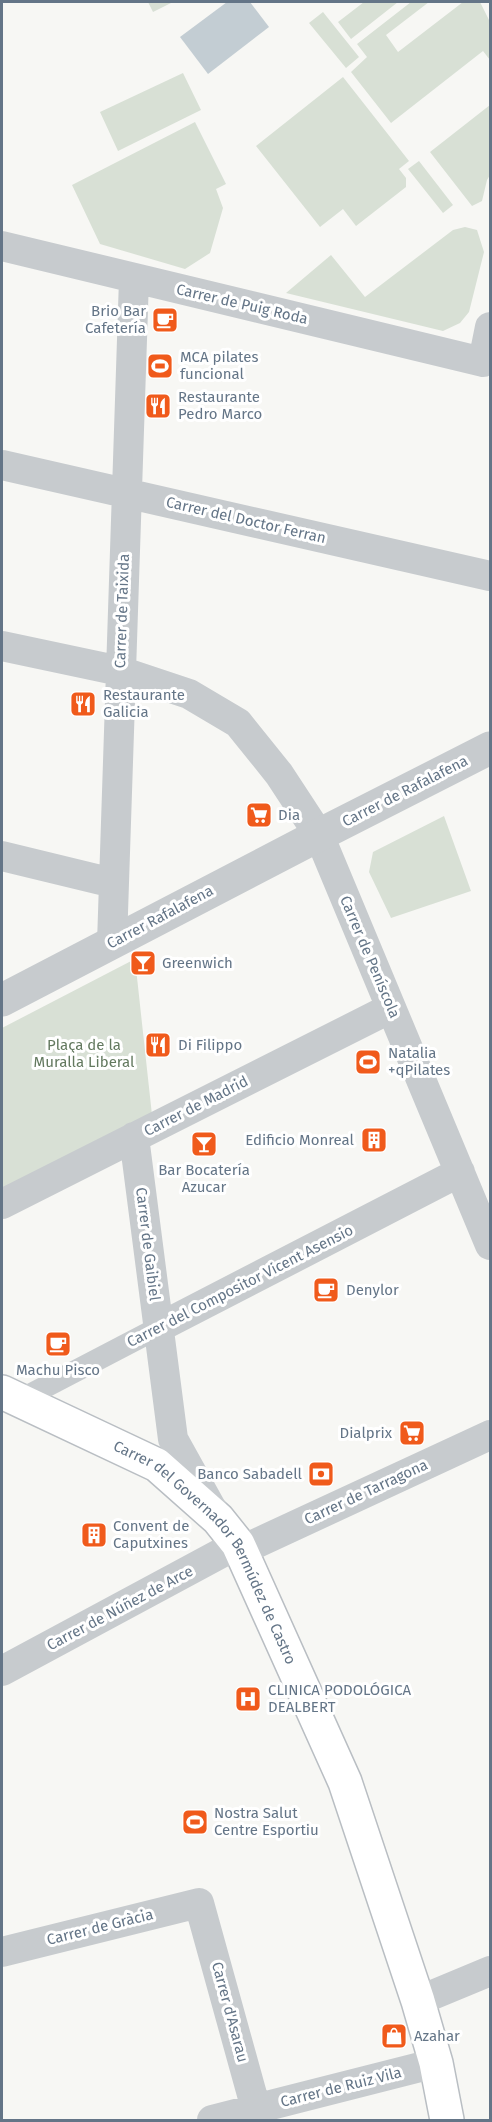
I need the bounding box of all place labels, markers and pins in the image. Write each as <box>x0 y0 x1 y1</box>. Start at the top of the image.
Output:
place label: Brio Bar Cafetería <box>85 302 146 337</box>
cafe icon: Brio Bar Cafetería <box>150 305 180 335</box>
place label: MCA pilates funcional <box>180 348 258 383</box>
sports icon: MCA pilates funcional <box>145 351 175 381</box>
place label: Restaurante Pedro Marco <box>178 388 262 423</box>
restaurant icon: Restaurante Pedro Marco <box>143 391 173 421</box>
place label: Restaurante Galicia <box>103 686 185 721</box>
restaurant icon: Restaurante Galicia <box>68 689 98 719</box>
supermarket icon: Dia <box>244 800 274 830</box>
place label: Dia <box>278 806 300 824</box>
bar icon: Greenwich <box>128 948 158 978</box>
place label: Greenwich <box>162 954 233 972</box>
restaurant icon: Di Filippo <box>143 1030 173 1060</box>
place label: Di Filippo <box>178 1036 242 1054</box>
place label: Natalia +qPilates <box>388 1044 450 1079</box>
sports icon: Natalia +qPilates <box>353 1047 383 1077</box>
building icon: Edificio Monreal <box>359 1125 389 1155</box>
bar icon: Bar Bocatería Azucar <box>189 1129 219 1159</box>
place label: Edificio Monreal <box>245 1131 355 1149</box>
place label: Bar Bocatería Azucar <box>158 1161 250 1196</box>
cafe icon: Denylor <box>311 1275 341 1305</box>
place label: Denylor <box>346 1281 399 1299</box>
cafe icon: Machu Pisco <box>43 1329 73 1359</box>
place label: Machu Pisco <box>16 1361 100 1379</box>
supermarket icon: Dialprix <box>397 1418 427 1448</box>
place label: Dialprix <box>339 1424 393 1442</box>
bank icon: Banco Sabadell <box>306 1459 336 1489</box>
place label: Banco Sabadell <box>197 1465 303 1483</box>
place label: Convent de Caputxines <box>113 1517 189 1552</box>
building icon: Convent de Caputxines <box>79 1520 109 1550</box>
place label: CLINICA PODOLÓGICA DEALBERT <box>268 1681 412 1716</box>
hospital icon: CLINICA PODOLÓGICA DEALBERT <box>233 1684 263 1714</box>
place label: Nostra Salut Centre Esportiu <box>214 1804 319 1839</box>
sports icon: Nostra Salut Centre Esportiu <box>180 1807 210 1837</box>
shop icon: Azahar <box>379 2021 409 2051</box>
place label: Azahar <box>414 2027 460 2045</box>

